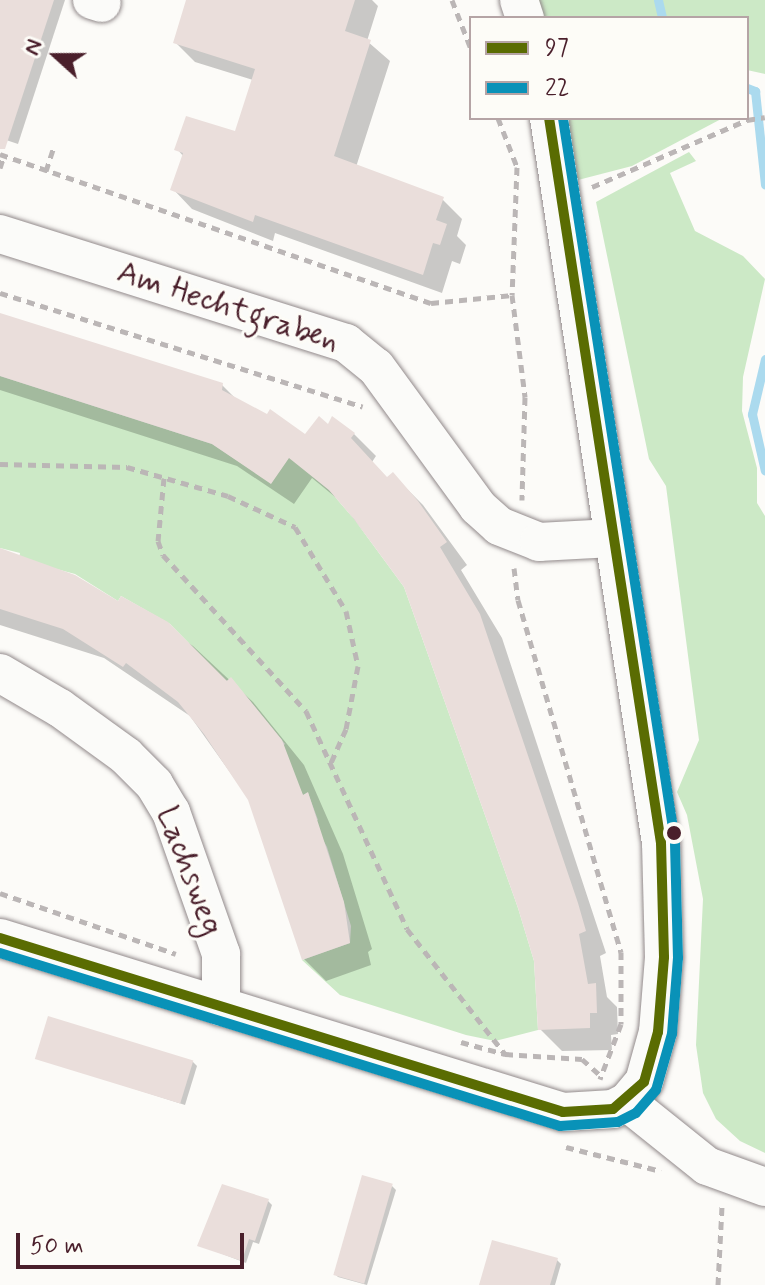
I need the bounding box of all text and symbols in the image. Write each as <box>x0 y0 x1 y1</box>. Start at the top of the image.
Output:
north arrow <box>16 16 96 96</box>
legend <box>469 16 749 120</box>
text: 97 <box>545 33 569 64</box>
text: N <box>18 36 49 59</box>
text: 22 <box>545 73 569 104</box>
street label: Am Hechtgraben <box>110 252 346 362</box>
street label: Lachsweg <box>147 801 231 941</box>
unlabelled marker <box>666 825 682 841</box>
scale bar <box>20 1217 248 1267</box>
text: 50 m <box>30 1231 84 1262</box>

